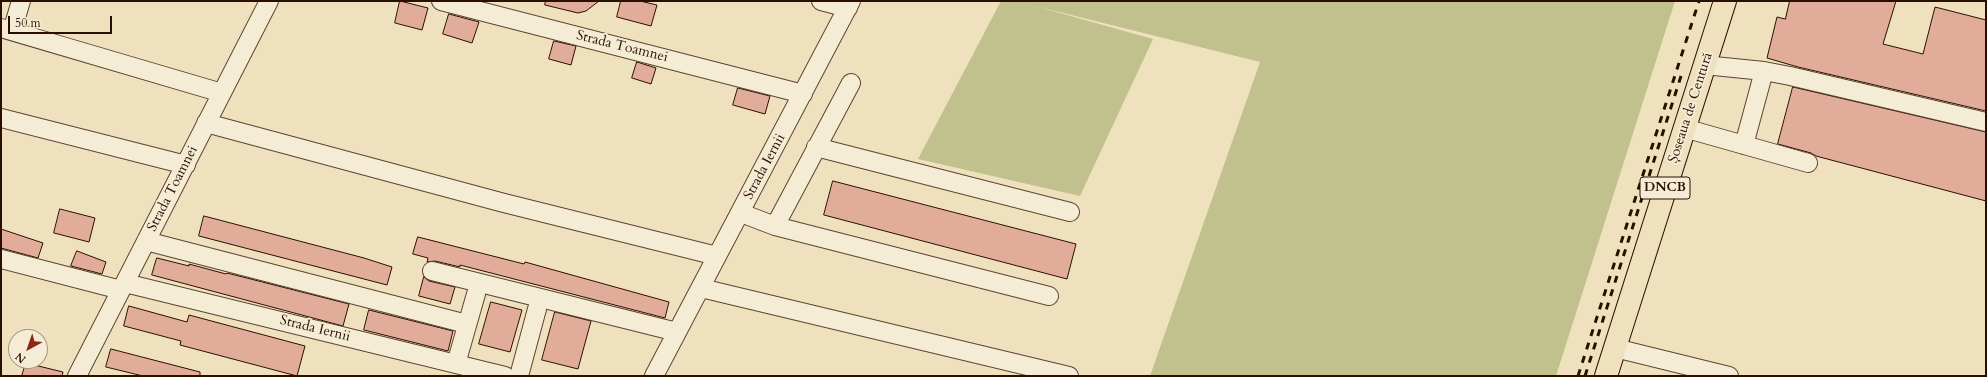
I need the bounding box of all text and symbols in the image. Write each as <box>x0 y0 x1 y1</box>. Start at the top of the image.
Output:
scale bar <box>10 8 114 34</box>
text: 50 m <box>15 15 41 31</box>
street label: Strada Toamnei <box>574 27 670 67</box>
street label: Șoseaua de Centură <box>1665 51 1717 165</box>
street label: Strada Iernii <box>741 131 789 203</box>
street label: Strada Toamnei <box>144 143 202 235</box>
road number: DNCB <box>1640 177 1690 199</box>
street label: Strada Iernii <box>278 312 352 346</box>
north arrow <box>8 329 48 369</box>
text: N <box>12 349 29 367</box>

